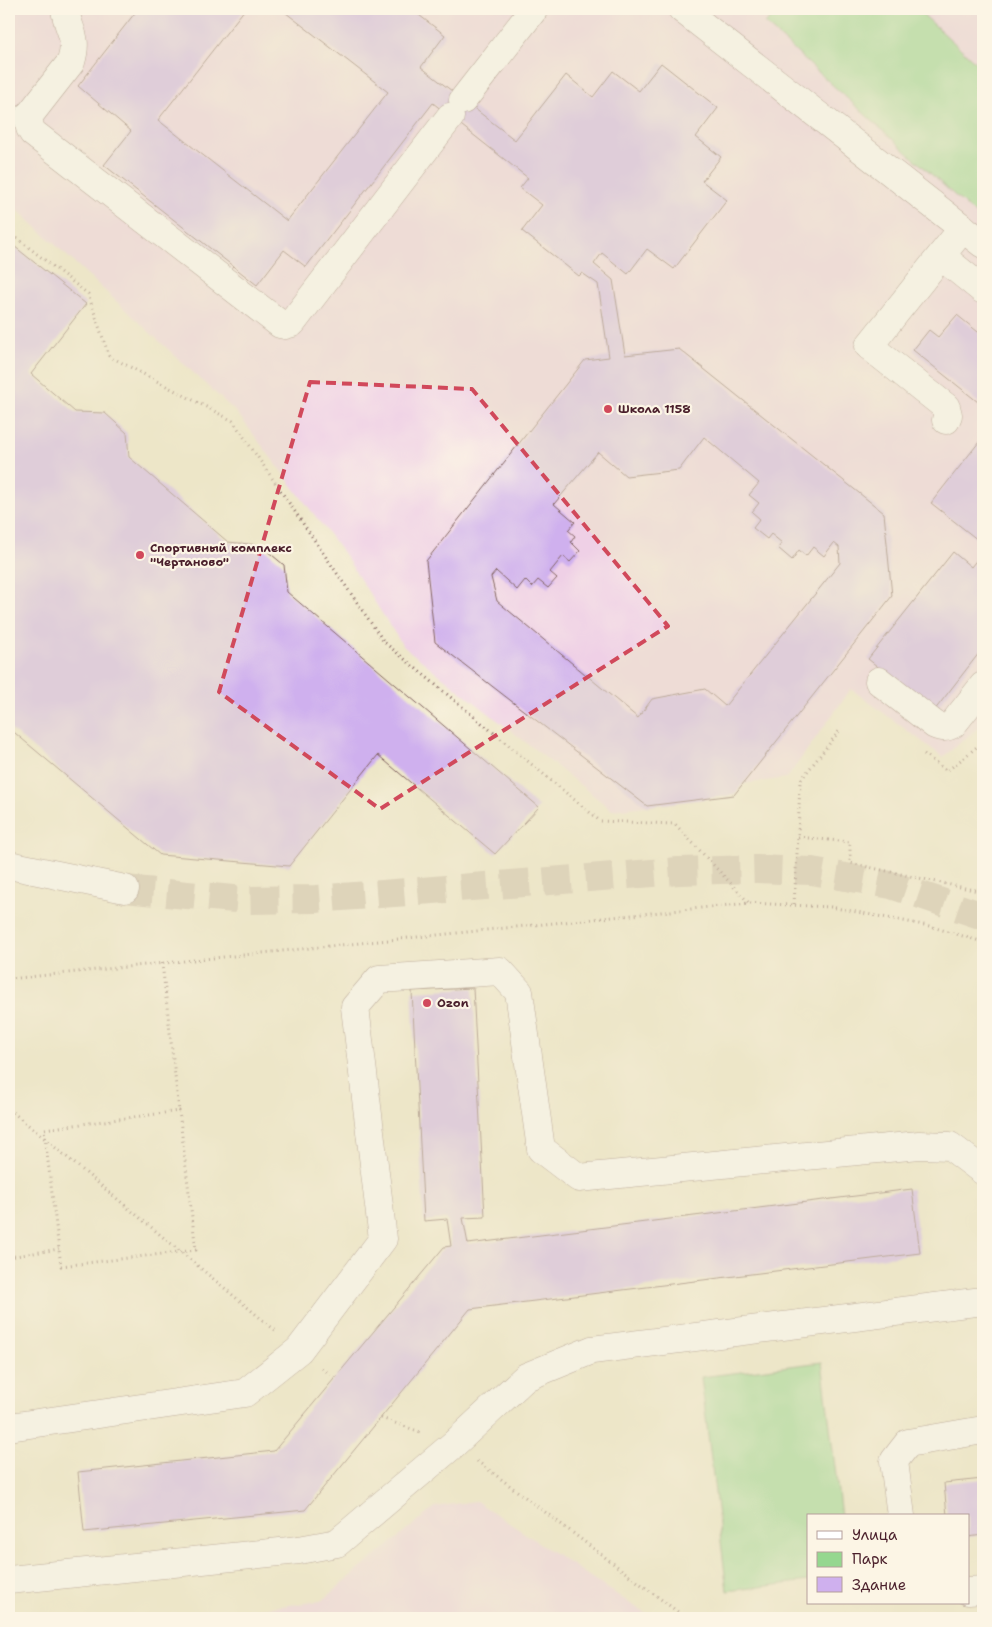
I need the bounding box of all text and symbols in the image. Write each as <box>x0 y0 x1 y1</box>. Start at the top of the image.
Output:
place label: Школа 1158 <box>618 401 691 417</box>
marker: Школа 1158 <box>602 403 614 415</box>
place label: Спортивный комплекс "Чертаново" <box>150 540 292 570</box>
marker: Спортивный комплекс "Чертаново" <box>134 549 146 561</box>
place label: Ozon <box>437 995 469 1011</box>
marker: Ozon <box>421 997 433 1009</box>
legend <box>807 1514 970 1604</box>
text: Улица <box>852 1525 898 1545</box>
text: Парк <box>852 1549 888 1569</box>
text: Здание <box>852 1575 906 1595</box>

